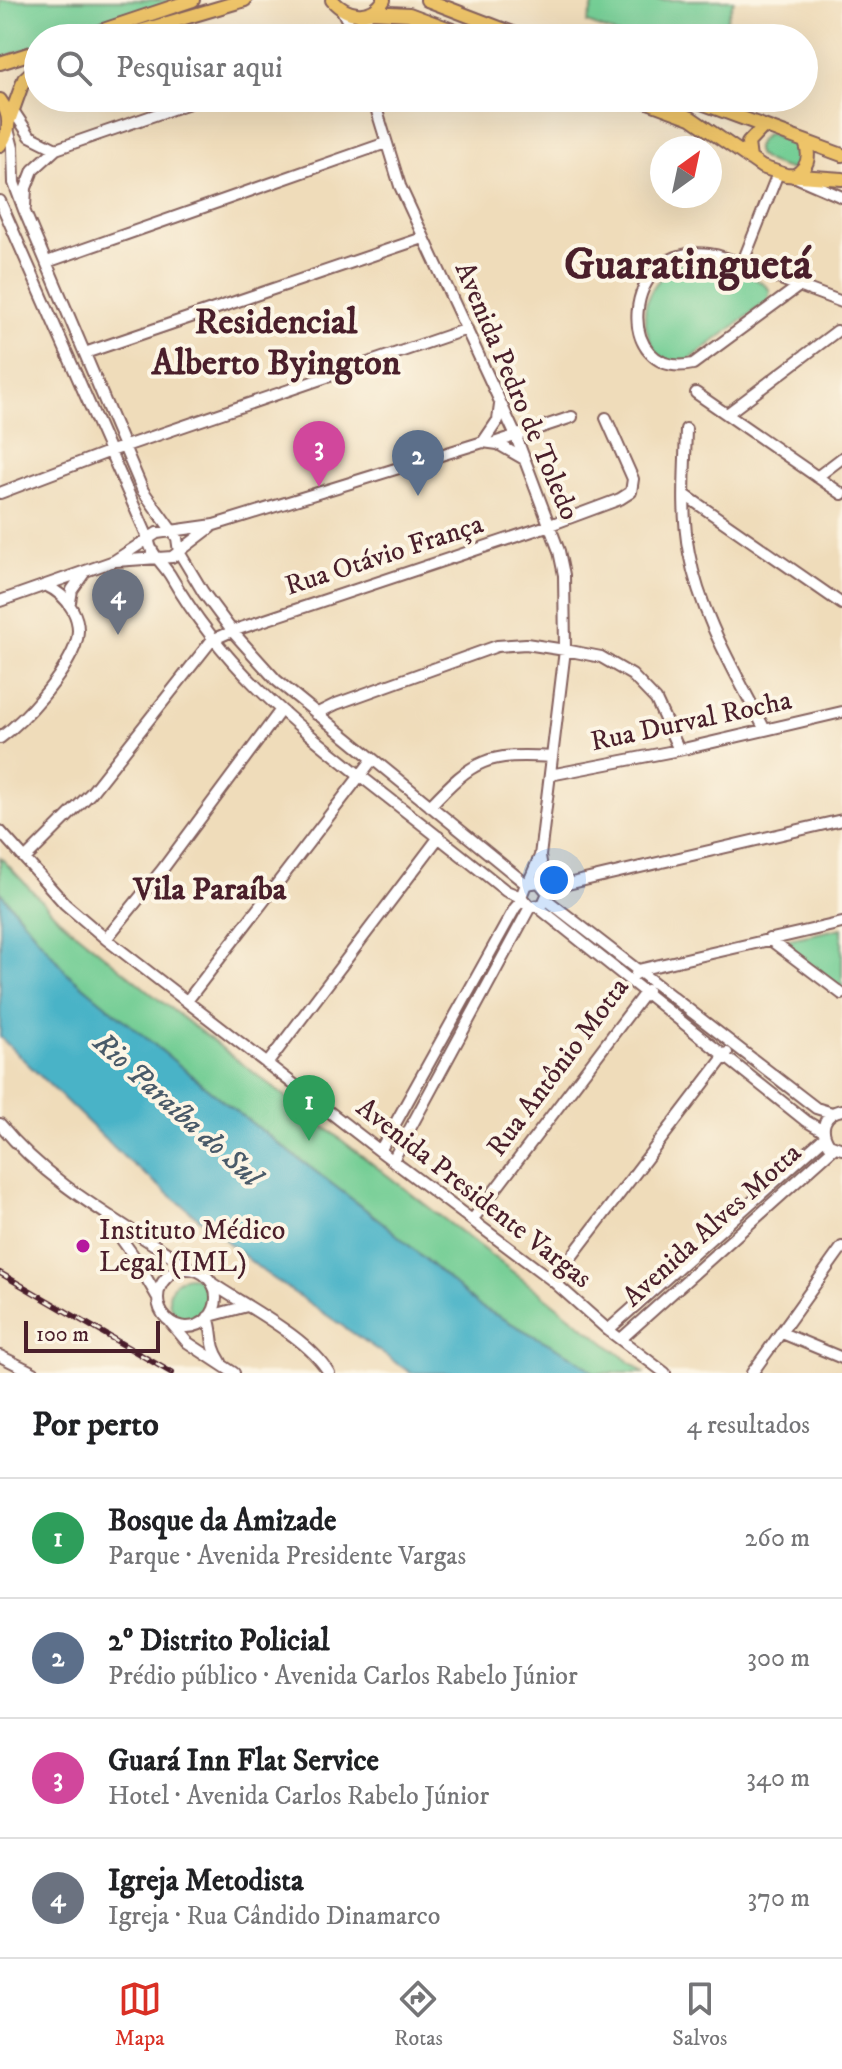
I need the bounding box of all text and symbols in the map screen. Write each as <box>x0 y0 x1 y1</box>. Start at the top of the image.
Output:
search box <box>24 24 818 112</box>
icon: search <box>52 46 96 90</box>
text: Pesquisar aqui <box>116 50 283 87</box>
north arrow <box>650 136 722 208</box>
district label: Guaratinguetá <box>564 238 813 293</box>
street label: Avenida Pedro de Toledo <box>447 257 587 525</box>
district label: Residencial Alberto Byington <box>151 300 401 386</box>
pin: 3 <box>293 421 345 487</box>
pin: 2 <box>392 430 444 496</box>
street label: Rua Otávio França <box>280 506 488 604</box>
pin: 4 <box>92 569 144 635</box>
street label: Rua Durval Rocha <box>587 683 795 759</box>
your location <box>534 860 574 900</box>
district label: Vila Paraíba <box>132 870 287 910</box>
street label: Rua Antônio Motta <box>479 971 637 1163</box>
water label: Rio Paraíba do Sul <box>84 1024 271 1197</box>
pin: 1 <box>283 1075 335 1141</box>
street label: Avenida Presidente Vargas <box>349 1090 599 1296</box>
street label: Avenida Alves Motta <box>615 1135 809 1315</box>
place label: Instituto Médico Legal (IML) <box>99 1213 285 1280</box>
marker: Instituto Médico Legal (IML) <box>74 1237 92 1255</box>
scale bar <box>24 1317 160 1353</box>
text: 100 m <box>36 1321 89 1348</box>
text: Por perto <box>32 1404 159 1446</box>
text: 4 resultados <box>686 1409 810 1442</box>
text: Bosque da Amizade <box>108 1503 336 1540</box>
text: 1 <box>53 1522 63 1555</box>
text: 260 m <box>745 1522 810 1555</box>
text: Parque · Avenida Presidente Vargas <box>108 1540 466 1573</box>
text: 2º Distrito Policial <box>108 1623 330 1660</box>
text: 2 <box>52 1642 64 1675</box>
text: 300 m <box>747 1642 810 1675</box>
text: Prédio público · Avenida Carlos Rabelo Júnior <box>108 1660 578 1693</box>
text: Guará Inn Flat Service <box>108 1743 379 1780</box>
text: 3 <box>53 1762 63 1795</box>
text: 340 m <box>746 1762 810 1795</box>
text: Hotel · Avenida Carlos Rabelo Júnior <box>108 1780 489 1813</box>
text: Igreja Metodista <box>108 1863 304 1900</box>
text: 4 <box>51 1882 65 1915</box>
text: 370 m <box>748 1882 810 1915</box>
text: Igreja · Rua Cândido Dinamarco <box>108 1900 440 1933</box>
tab: Mapa <box>115 1977 165 2052</box>
tab: Rotas <box>394 1977 443 2052</box>
tab: Salvos <box>672 1977 727 2052</box>

